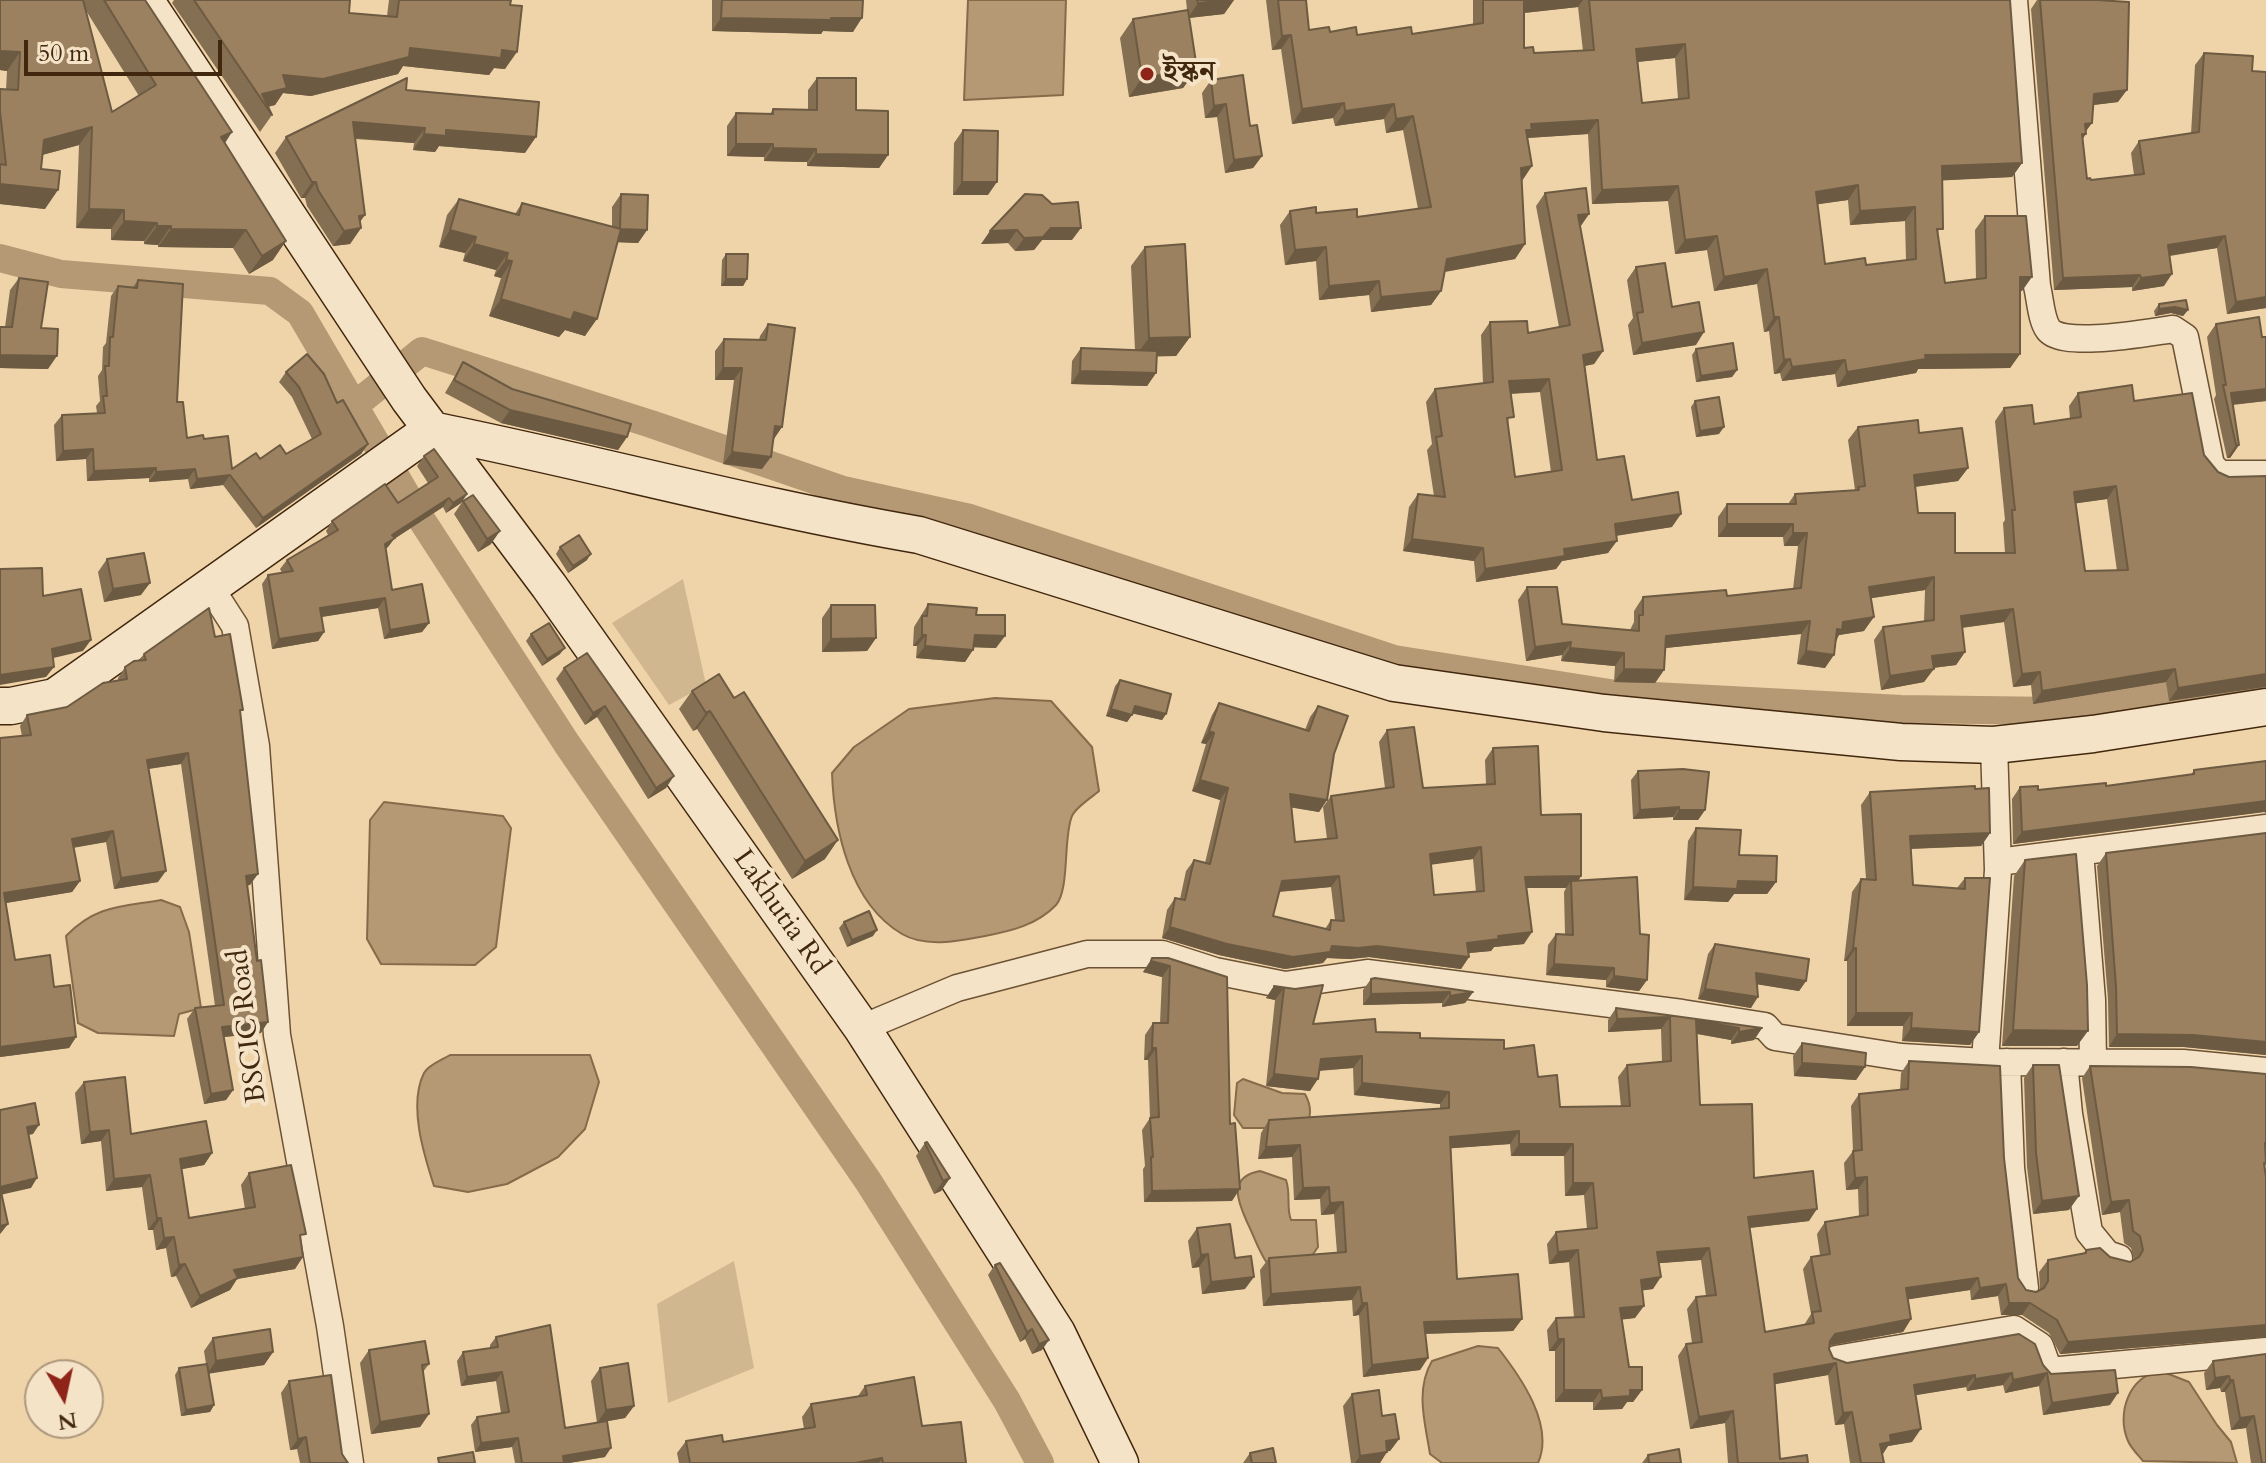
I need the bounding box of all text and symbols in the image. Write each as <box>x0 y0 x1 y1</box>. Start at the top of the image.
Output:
scale bar <box>28 24 226 74</box>
text: 50 m <box>38 37 89 70</box>
place label: ইস্কন <box>1163 57 1215 91</box>
marker: ইস্কন <box>1138 65 1156 83</box>
street label: Lakhutia Rd <box>725 844 835 982</box>
street label: BSCIC Road <box>223 947 275 1105</box>
north arrow <box>24 1359 104 1439</box>
text: N <box>56 1404 79 1437</box>

